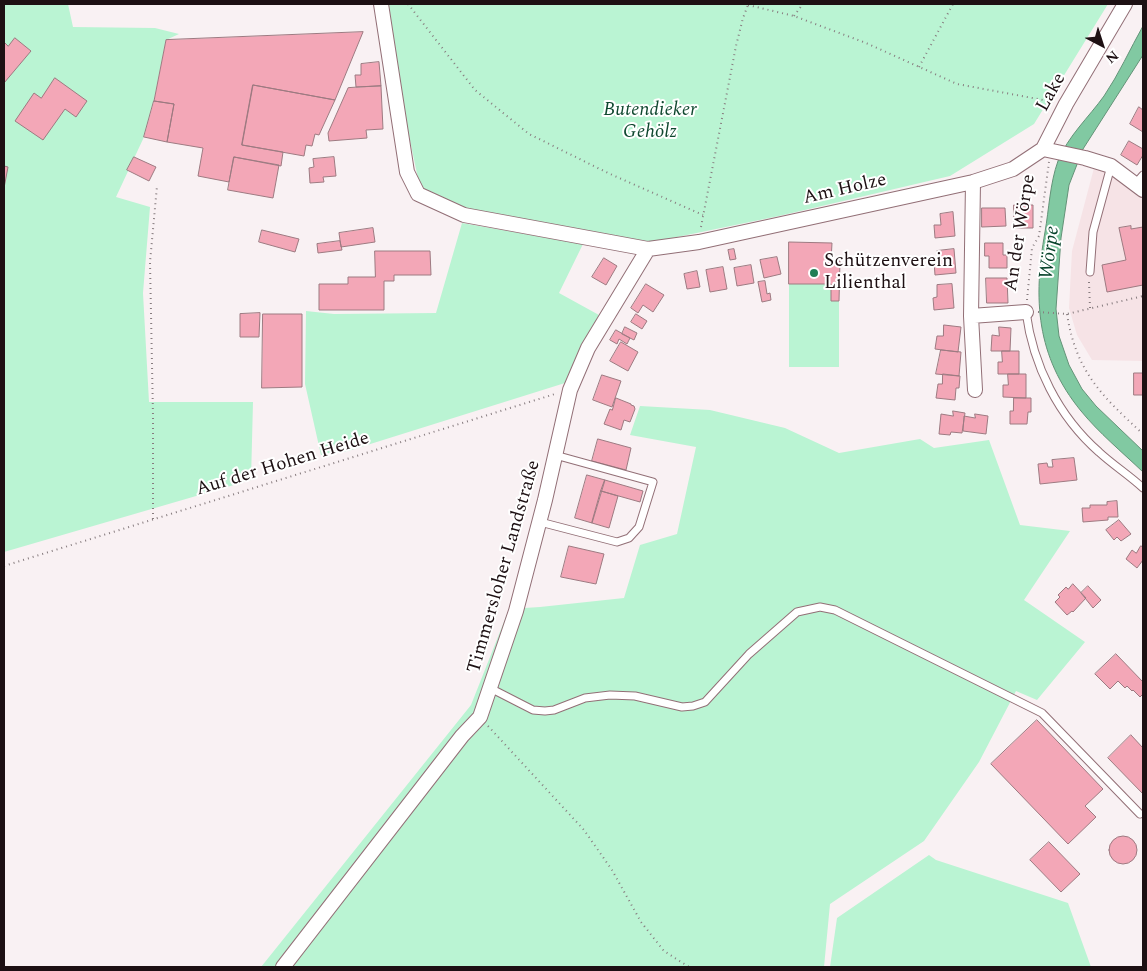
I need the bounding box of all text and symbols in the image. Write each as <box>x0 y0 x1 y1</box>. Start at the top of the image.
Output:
north arrow <box>1077 20 1127 70</box>
text: N <box>1101 45 1123 69</box>
street label: Lake <box>1032 70 1072 116</box>
park label: Butendieker Gehölz <box>603 100 697 144</box>
street label: Am Holze <box>801 169 889 211</box>
street label: An der Wörpe <box>1000 173 1042 293</box>
water label: Wörpe <box>1036 225 1066 281</box>
place label: Schützenverein Lilienthal <box>824 251 953 295</box>
marker: Schützenverein Lilienthal <box>808 267 820 279</box>
street label: Auf der Hohen Heide <box>194 428 372 502</box>
street label: Timmersloher Landstraße <box>464 458 546 676</box>

